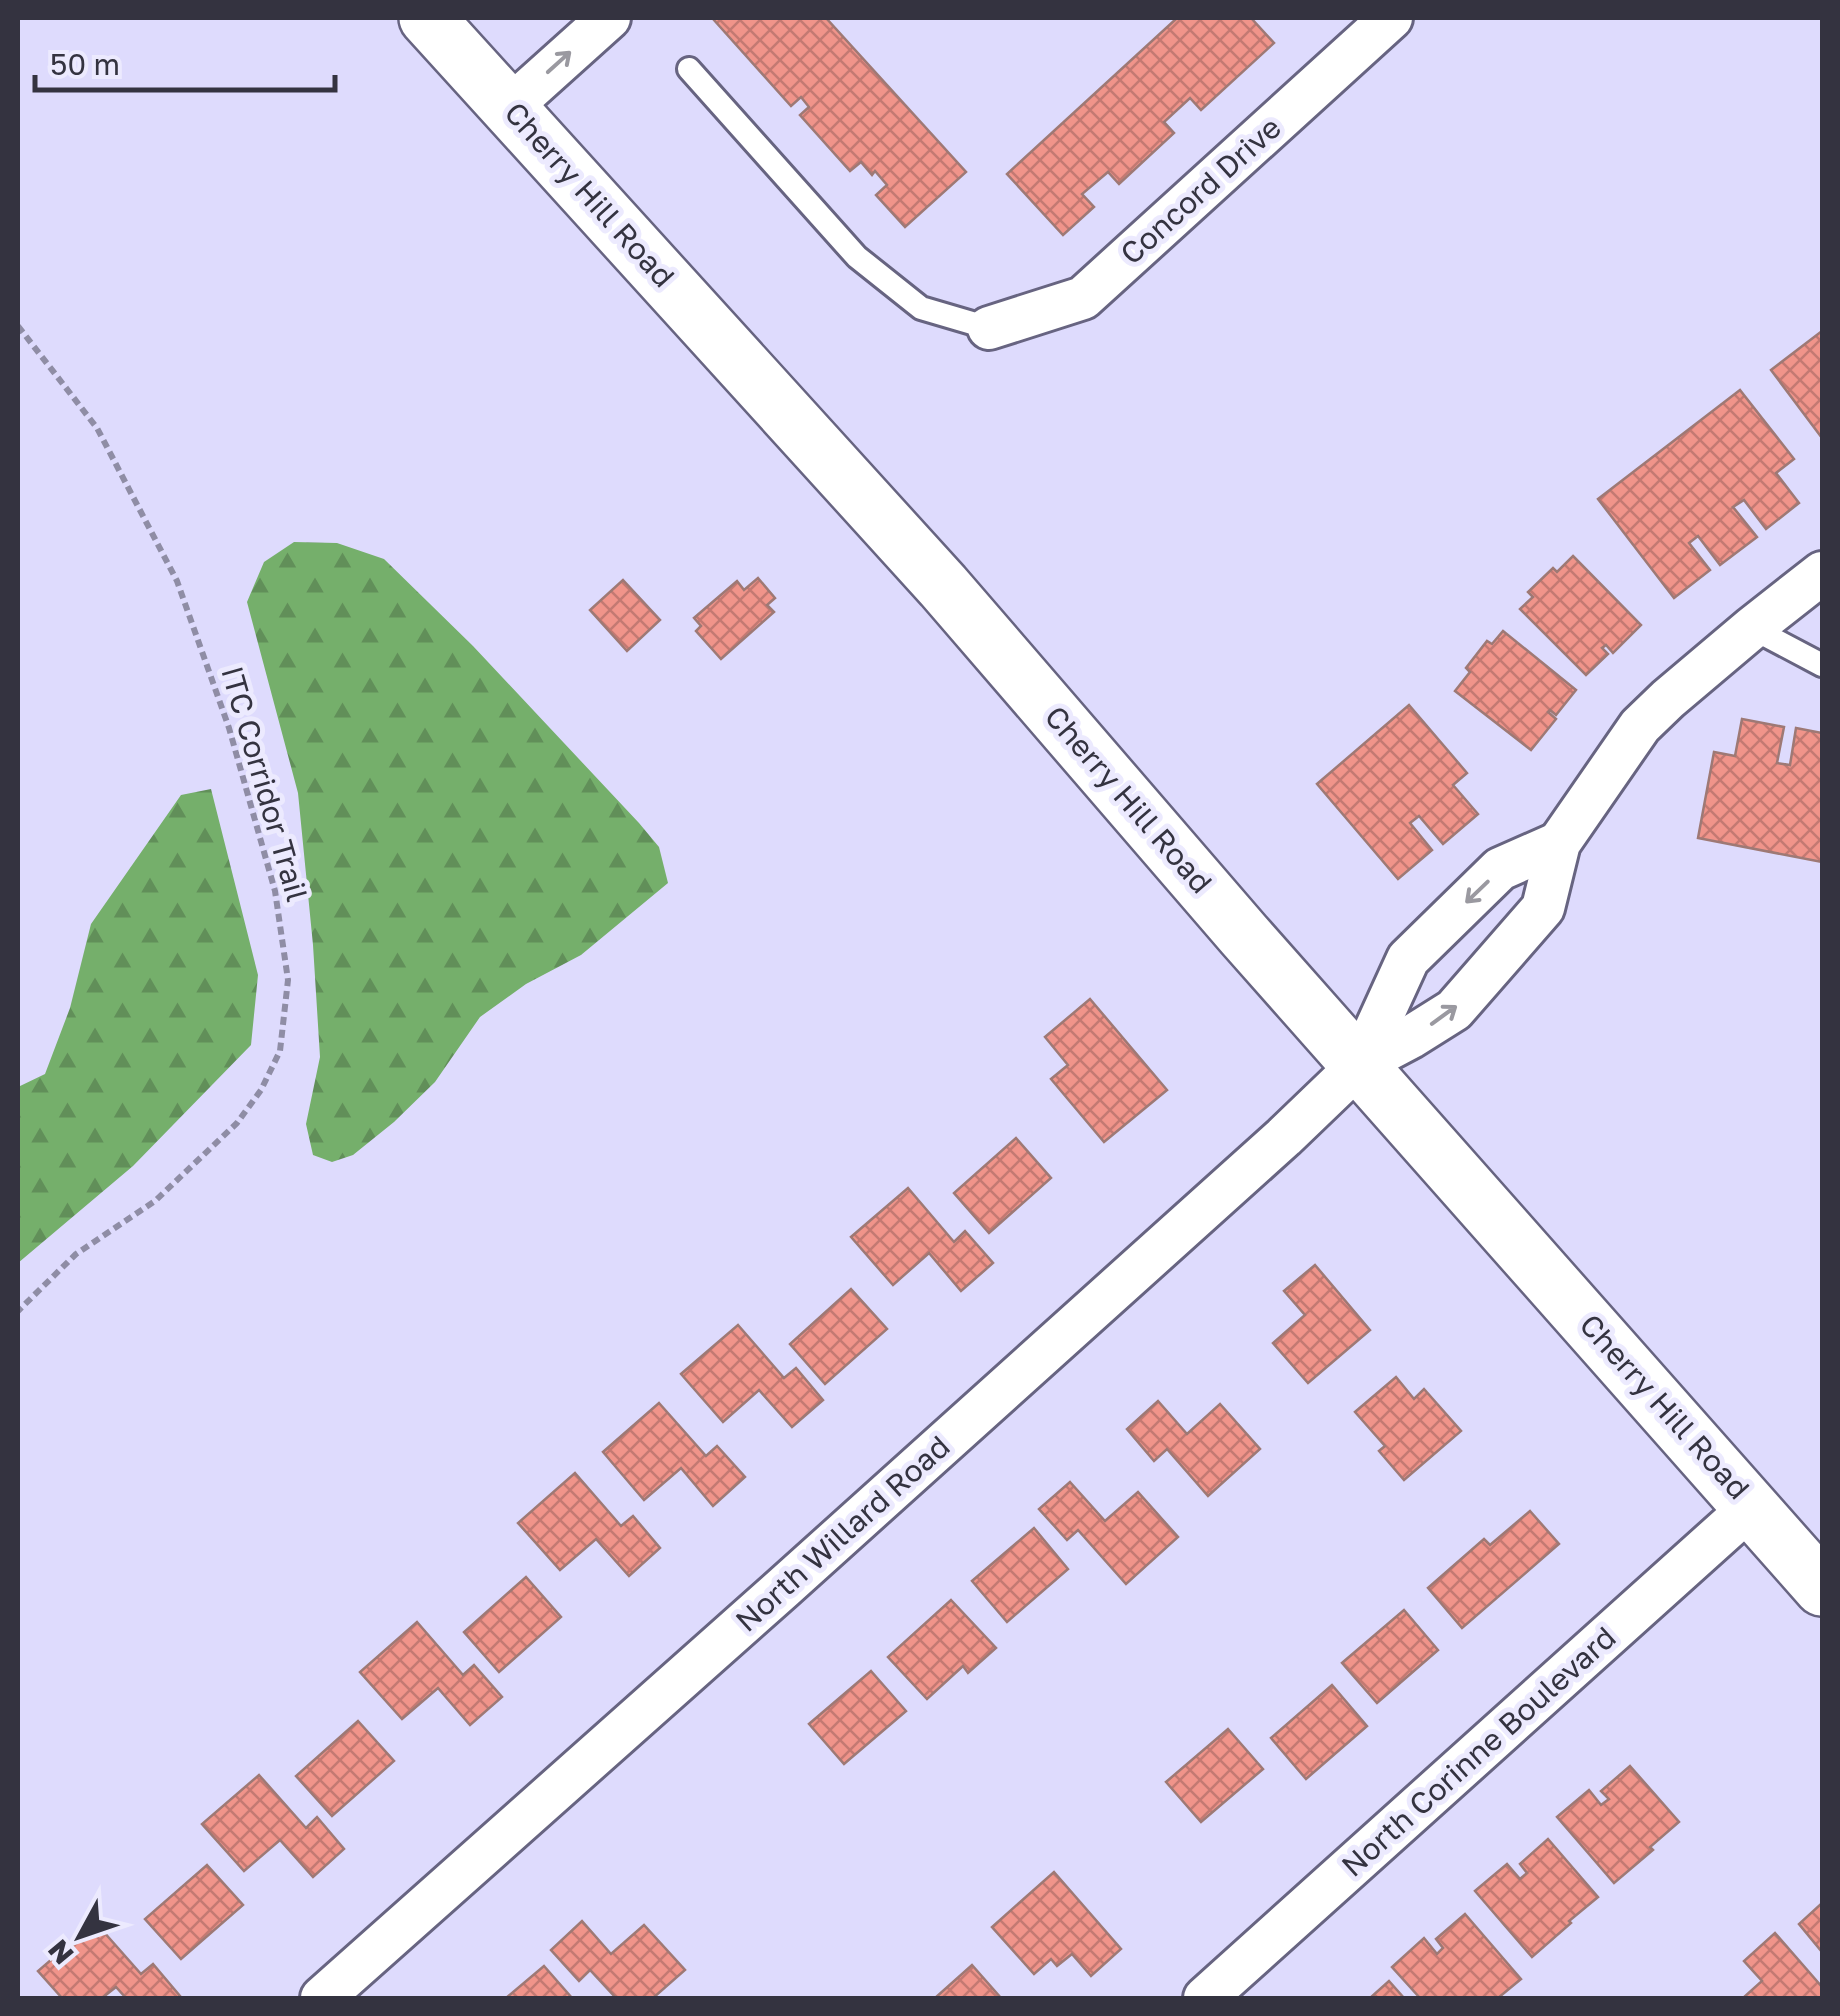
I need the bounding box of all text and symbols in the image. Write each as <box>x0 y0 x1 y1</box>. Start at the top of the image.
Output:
scale bar <box>35 30 335 92</box>
text: 50 m <box>50 46 120 82</box>
one-way arrow <box>546 51 571 74</box>
street label: Cherry Hill Road <box>497 95 682 294</box>
street label: Concord Drive <box>1113 109 1288 272</box>
street label: ITC Corridor Trail <box>214 662 316 905</box>
street label: Cherry Hill Road <box>1038 699 1220 900</box>
one-way arrow <box>1465 880 1489 904</box>
one-way arrow <box>1430 1005 1457 1026</box>
street label: Cherry Hill Road <box>1572 1307 1757 1506</box>
street label: North Willard Road <box>728 1428 957 1639</box>
street label: North Corinne Boulevard <box>1334 1619 1623 1884</box>
north arrow <box>30 1886 130 1986</box>
text: N <box>41 1934 80 1971</box>

